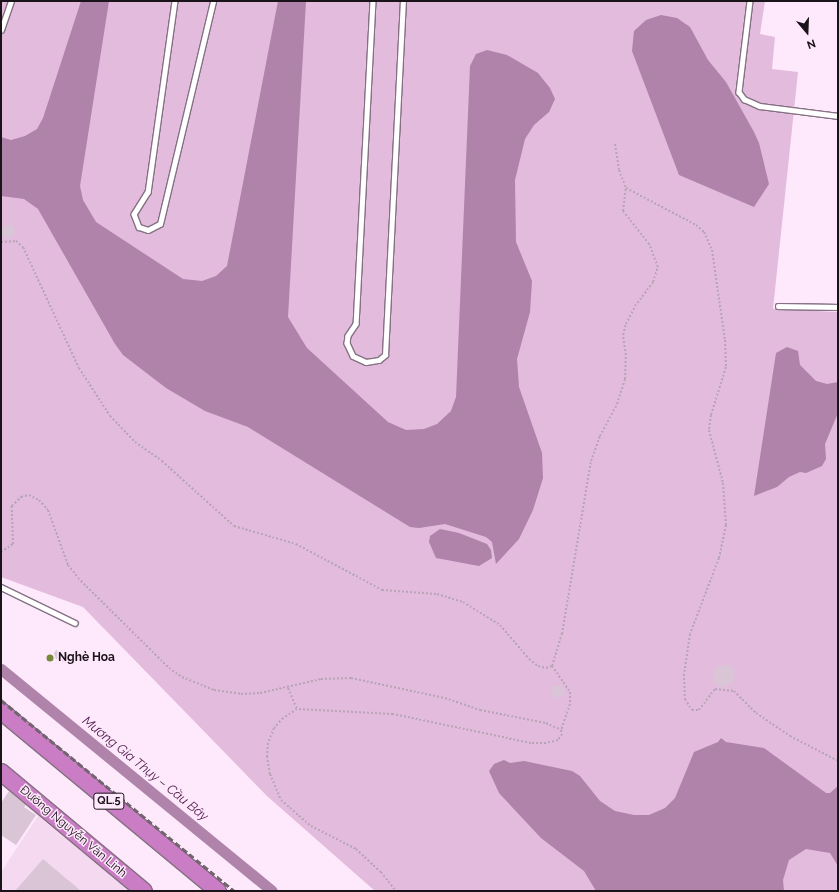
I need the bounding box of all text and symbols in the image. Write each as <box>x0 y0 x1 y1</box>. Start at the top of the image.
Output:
north arrow <box>787 12 827 52</box>
text: N <box>805 36 817 51</box>
place label: Nghè Hoa <box>58 651 115 665</box>
marker: Nghè Hoa <box>45 653 55 663</box>
water label: Mương Gia Thụy – Cầu Bây <box>79 713 211 825</box>
street label: Đường Nguyễn Văn Linh <box>16 783 130 881</box>
road number: QL.5 <box>93 792 125 810</box>

